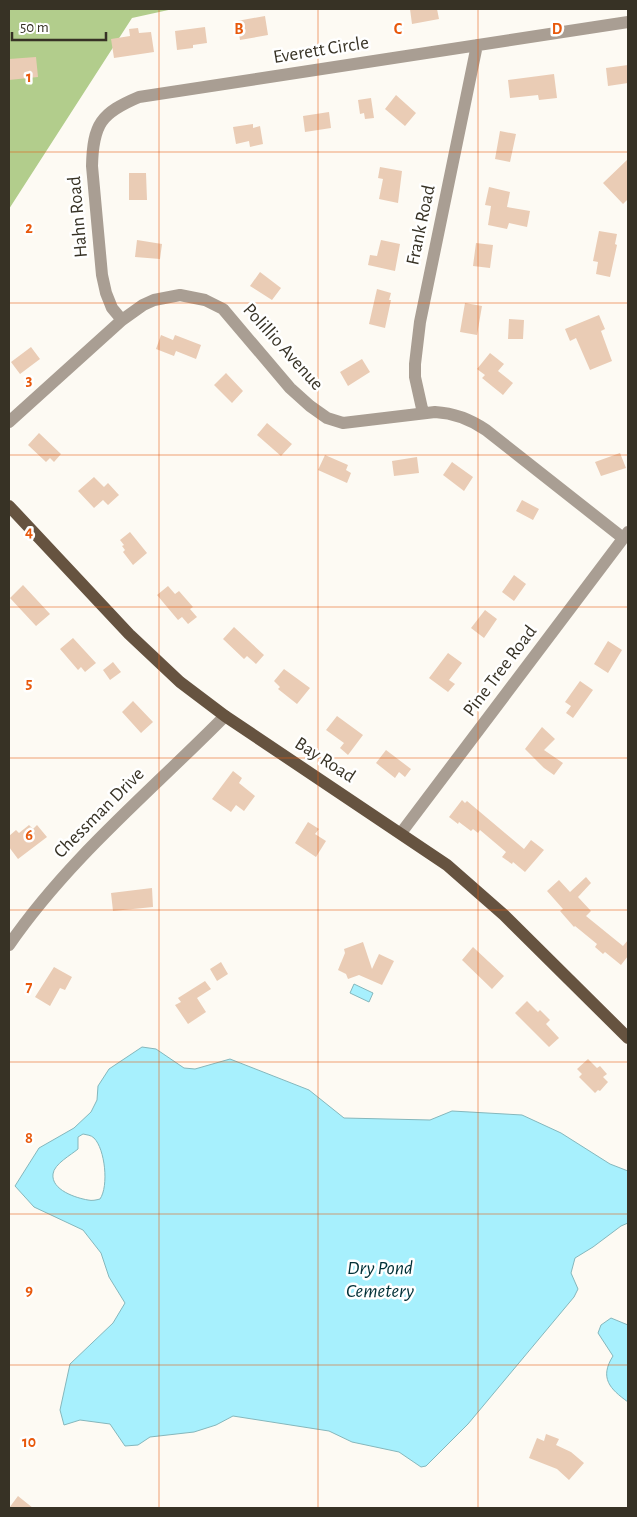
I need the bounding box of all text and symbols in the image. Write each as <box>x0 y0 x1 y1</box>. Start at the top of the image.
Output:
scale bar <box>12 10 106 42</box>
text: 50 m <box>20 20 49 35</box>
text: B <box>234 21 244 37</box>
text: C <box>394 21 403 37</box>
text: D <box>552 21 563 37</box>
street label: Everett Circle <box>272 33 370 67</box>
text: 1 <box>26 69 32 85</box>
street label: Hahn Road <box>65 175 91 259</box>
street label: Frank Road <box>403 183 439 267</box>
text: 2 <box>25 220 33 236</box>
street label: Polillio Avenue <box>239 300 327 394</box>
text: 3 <box>26 372 33 388</box>
text: 4 <box>25 524 33 540</box>
street label: Pine Tree Road <box>460 622 540 720</box>
text: 5 <box>26 675 33 691</box>
street label: Bay Road <box>291 734 359 787</box>
street label: Chessman Drive <box>50 764 148 862</box>
text: 6 <box>25 827 33 843</box>
text: 7 <box>26 979 33 995</box>
text: 8 <box>25 1130 33 1146</box>
water label: Dry Pond Cemetery <box>346 1258 415 1301</box>
text: 9 <box>25 1282 33 1298</box>
text: 10 <box>22 1434 36 1450</box>

